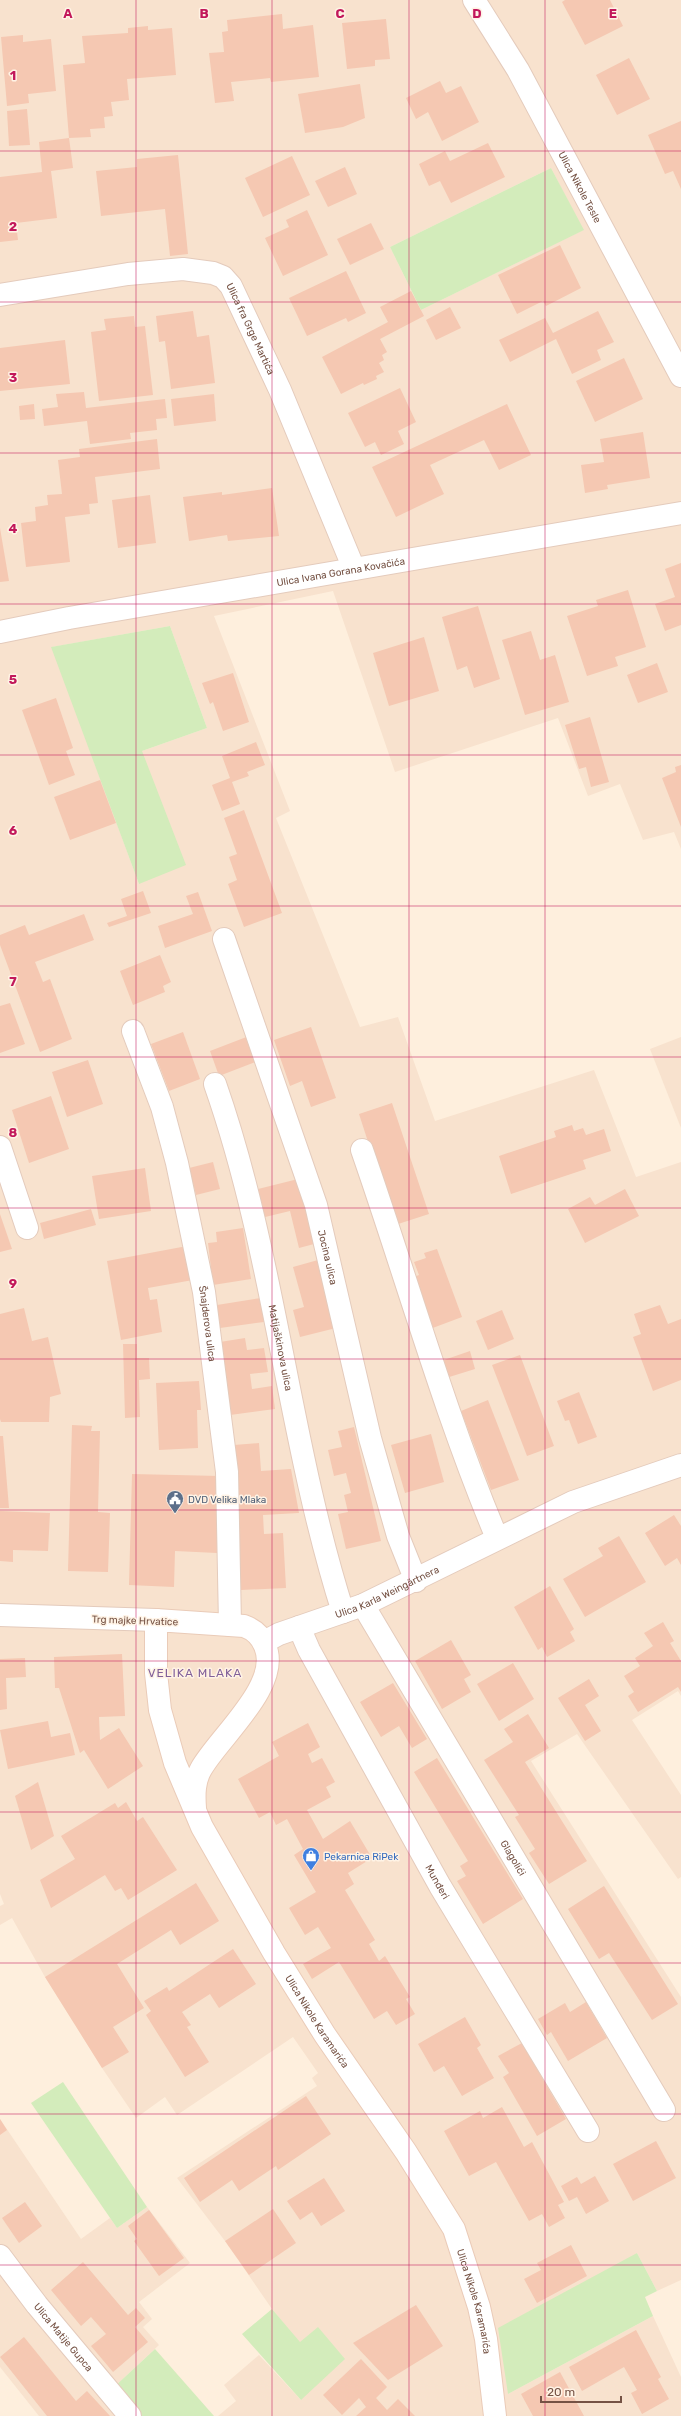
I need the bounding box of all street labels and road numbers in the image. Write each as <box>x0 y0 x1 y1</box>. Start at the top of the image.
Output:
street label: Ulica Nikole Tesle <box>555 149 603 225</box>
street label: Ulica fra Grge Martića <box>223 281 277 377</box>
street label: Ulica Ivana Gorana Kovačića <box>276 555 406 589</box>
street label: Jocina ulica <box>315 1229 339 1286</box>
street label: Šnajderova ulica <box>196 1285 218 1362</box>
street label: Matijaškinova ulica <box>266 1304 294 1392</box>
street label: Ulica Karla Weingärtnera <box>334 1564 441 1621</box>
street label: Trg majke Hrvatice <box>92 1613 179 1629</box>
street label: Glagolići <box>497 1838 528 1878</box>
street label: Munđeri <box>422 1863 451 1902</box>
street label: Ulica Nikole Karamarića <box>282 1973 351 2071</box>
street label: Ulica Nikole Karamarića <box>454 2248 493 2354</box>
street label: Ulica Matije Gupca <box>31 2301 95 2374</box>

